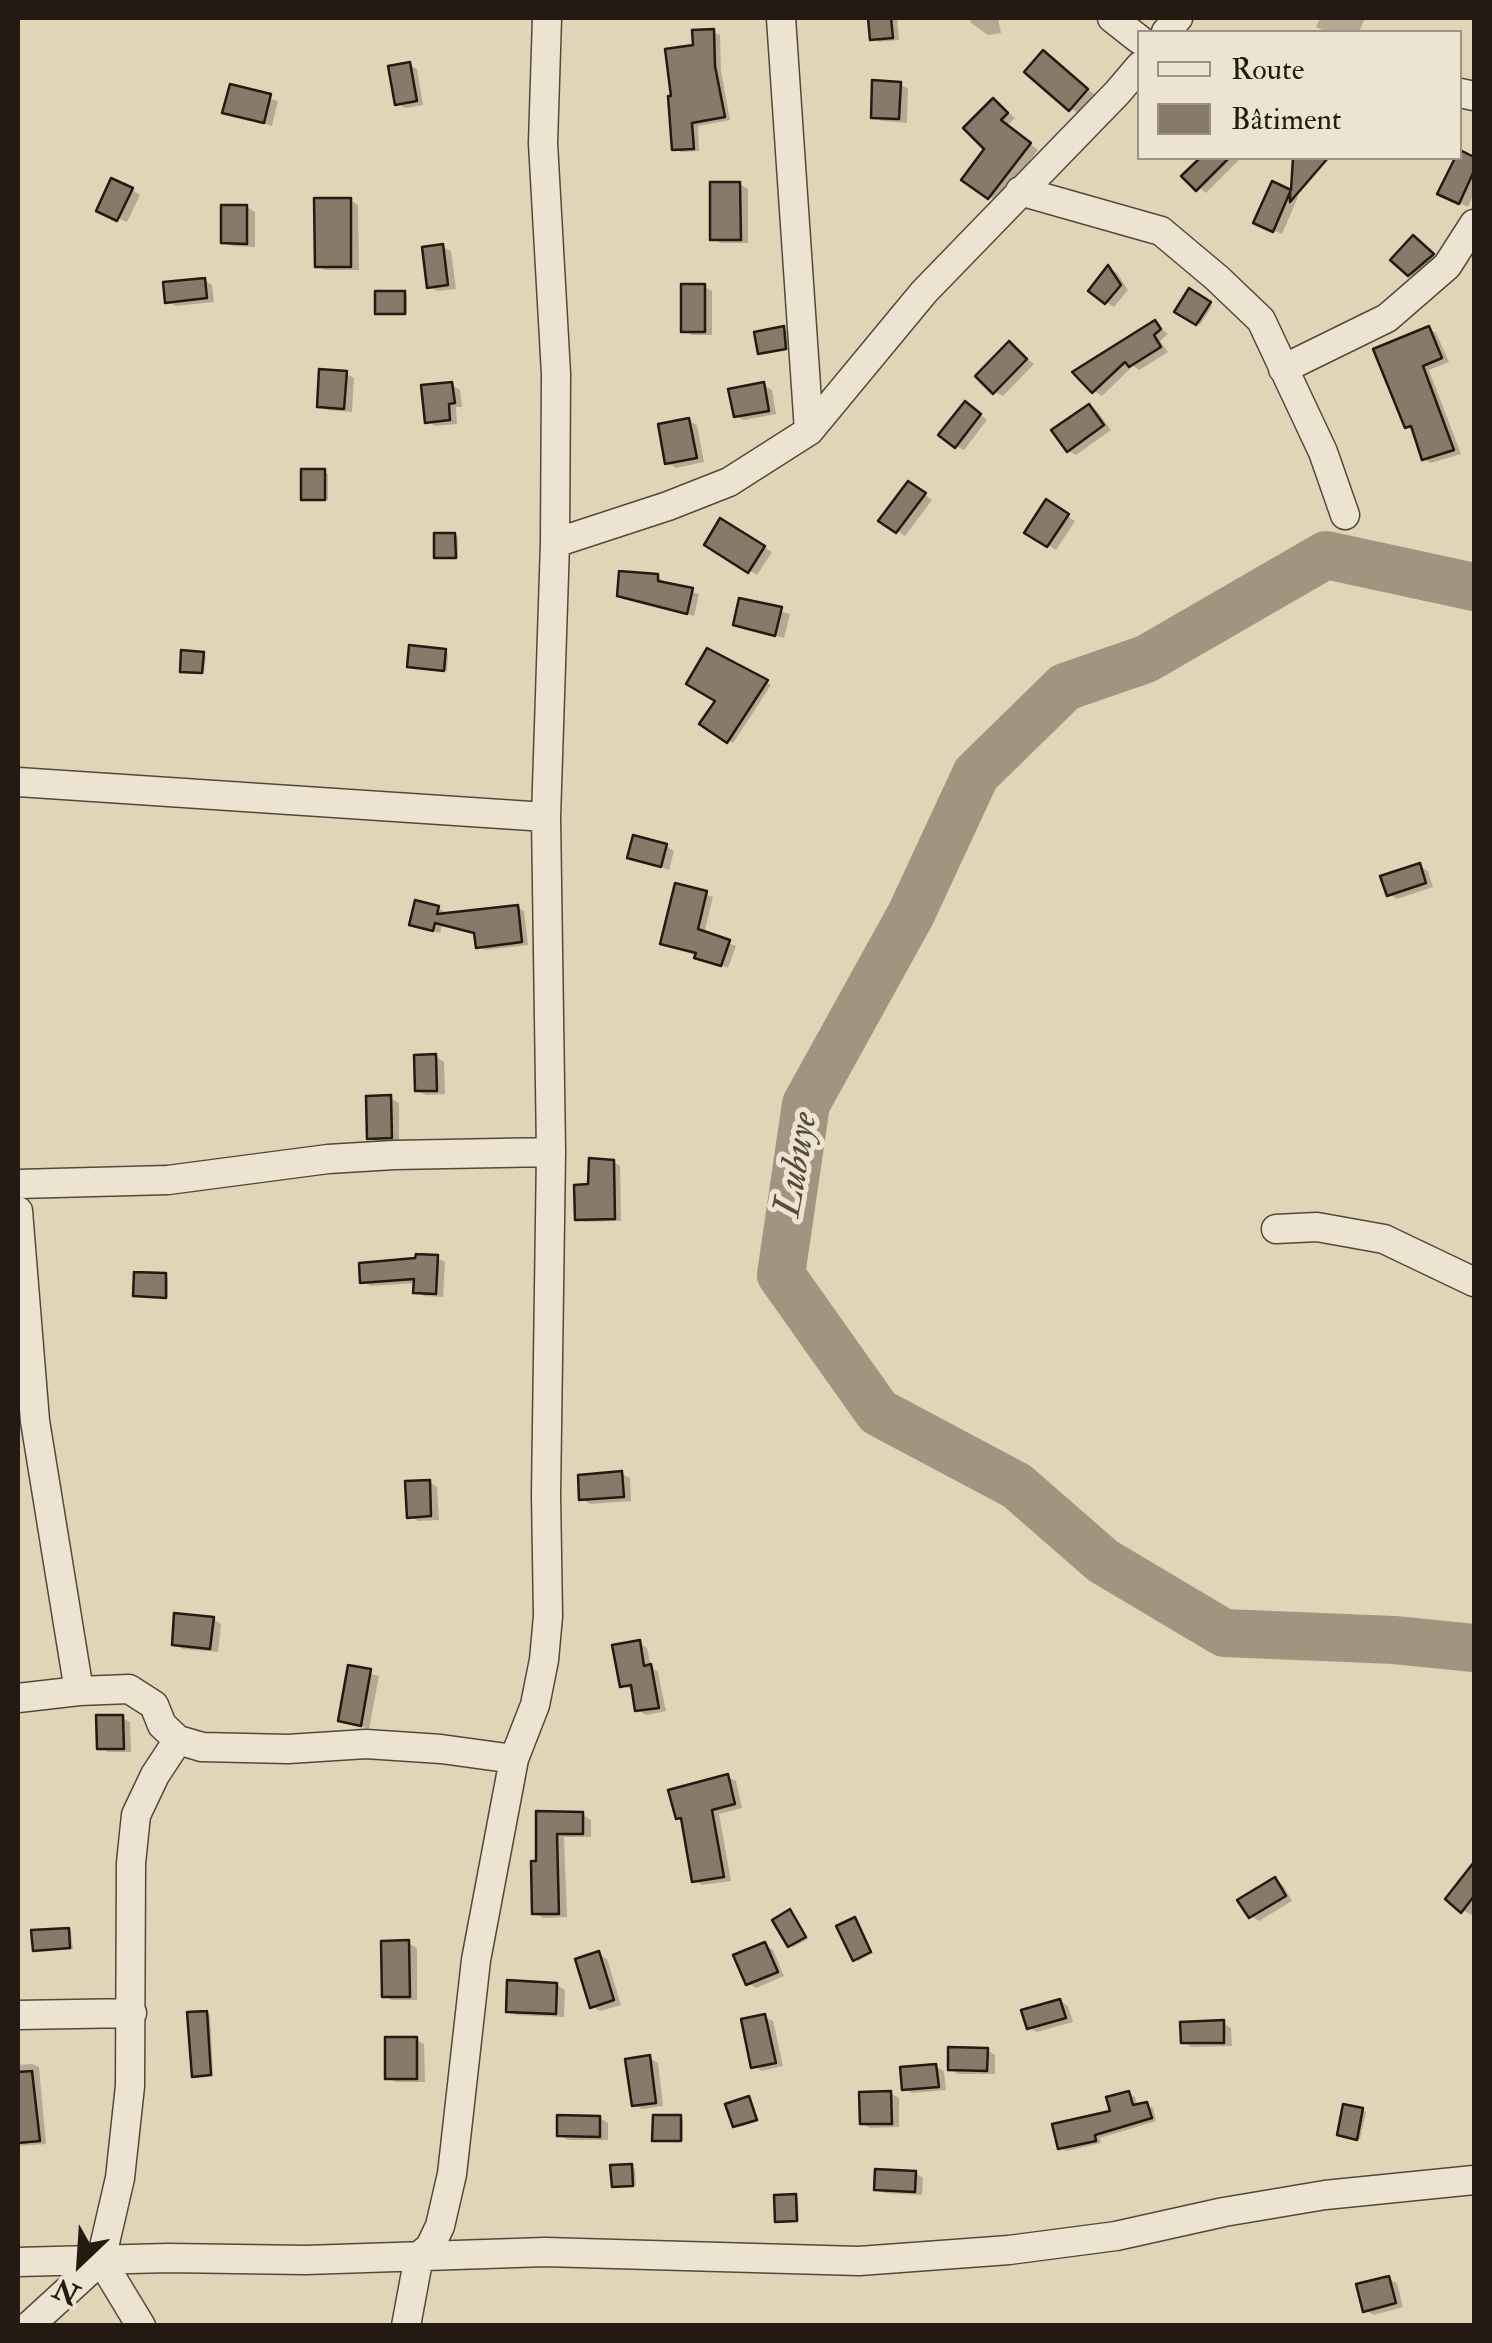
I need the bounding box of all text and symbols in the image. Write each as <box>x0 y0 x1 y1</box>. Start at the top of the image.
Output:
legend <box>1137 30 1462 160</box>
text: Route <box>1231 51 1304 88</box>
text: Bâtiment <box>1231 101 1341 138</box>
water label: Lubuye <box>767 1109 831 1221</box>
north arrow <box>30 2213 130 2313</box>
text: N <box>48 2269 86 2312</box>

